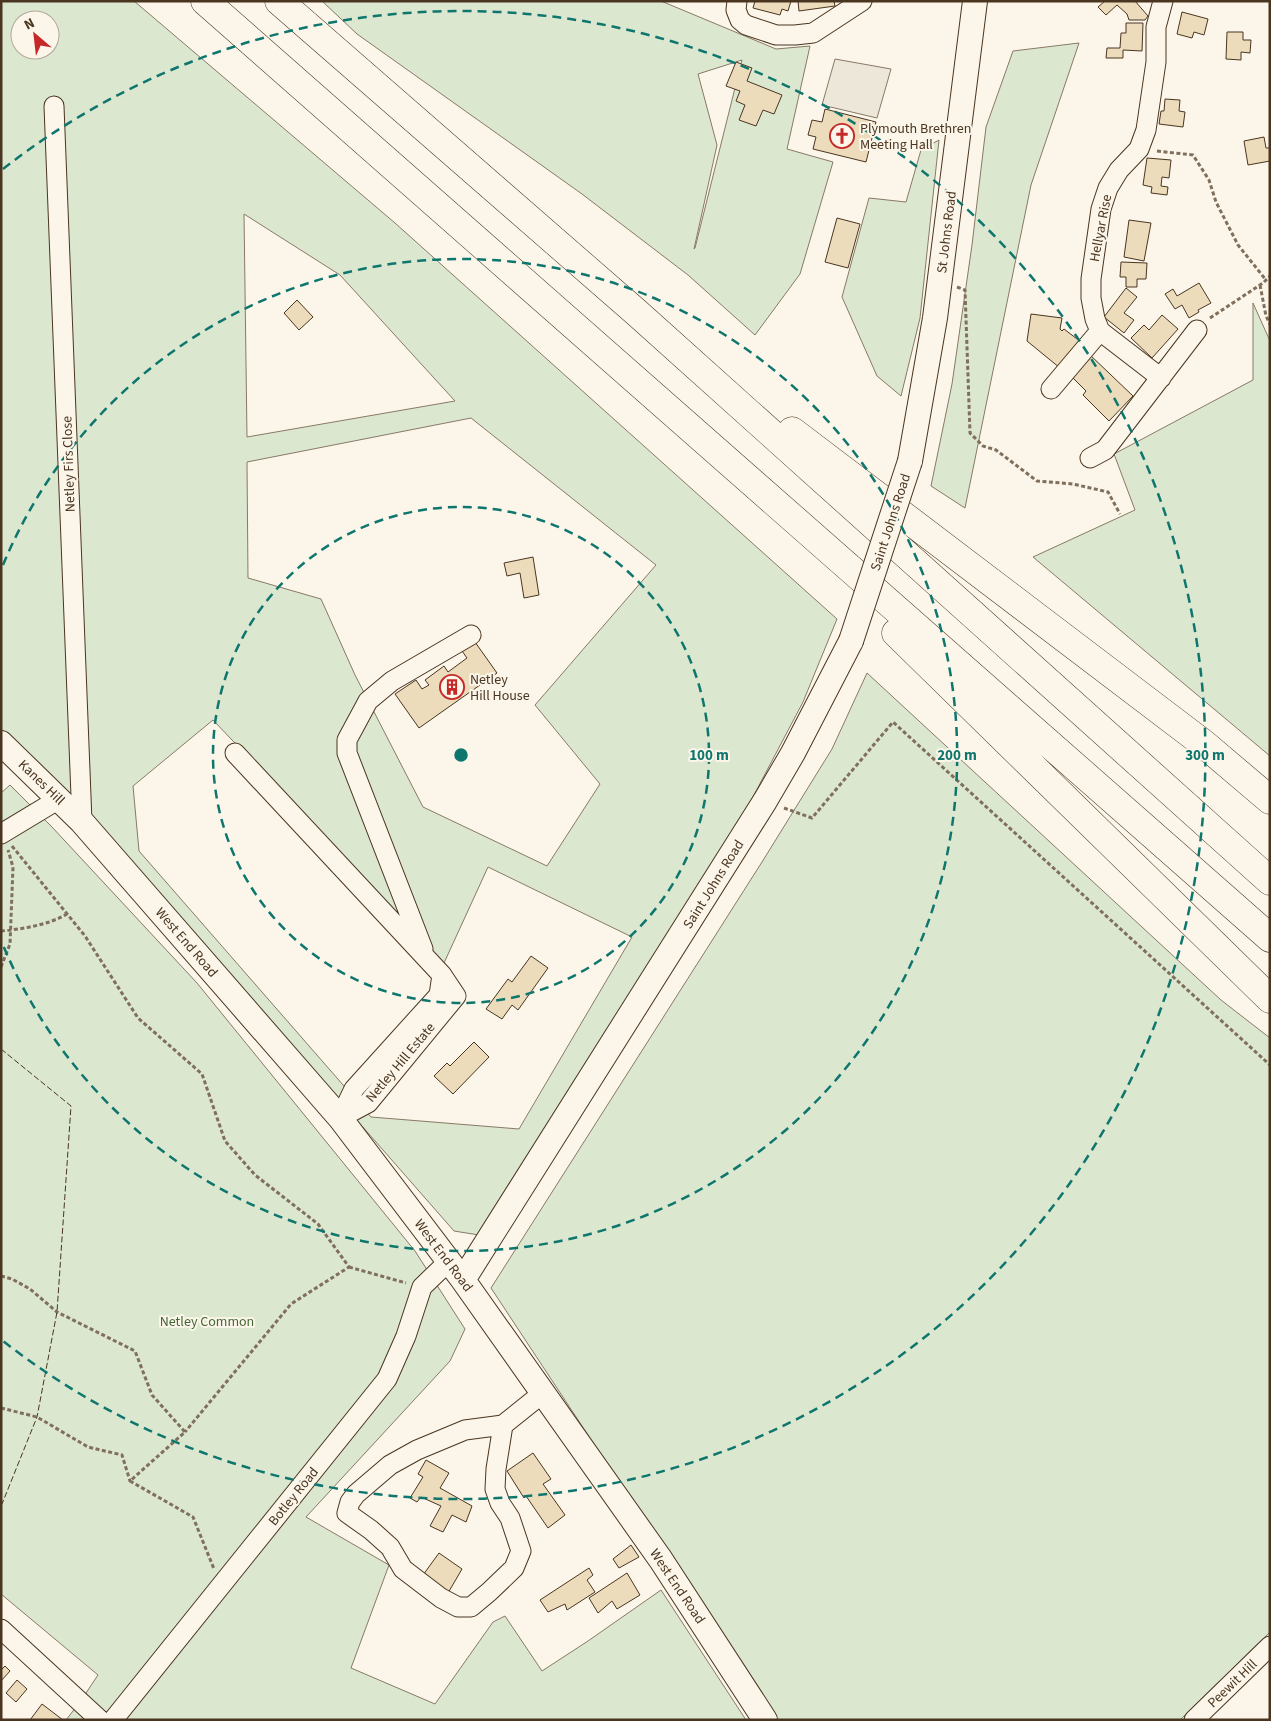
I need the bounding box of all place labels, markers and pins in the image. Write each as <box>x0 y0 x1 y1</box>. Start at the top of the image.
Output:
place label: Plymouth Brethren Meeting Hall <box>860 119 971 155</box>
church icon: Plymouth Brethren Meeting Hall <box>829 123 855 149</box>
place label: Netley Hill House <box>470 670 530 706</box>
building icon: Netley Hill House <box>439 674 465 700</box>
centre of rings <box>452 746 470 764</box>

